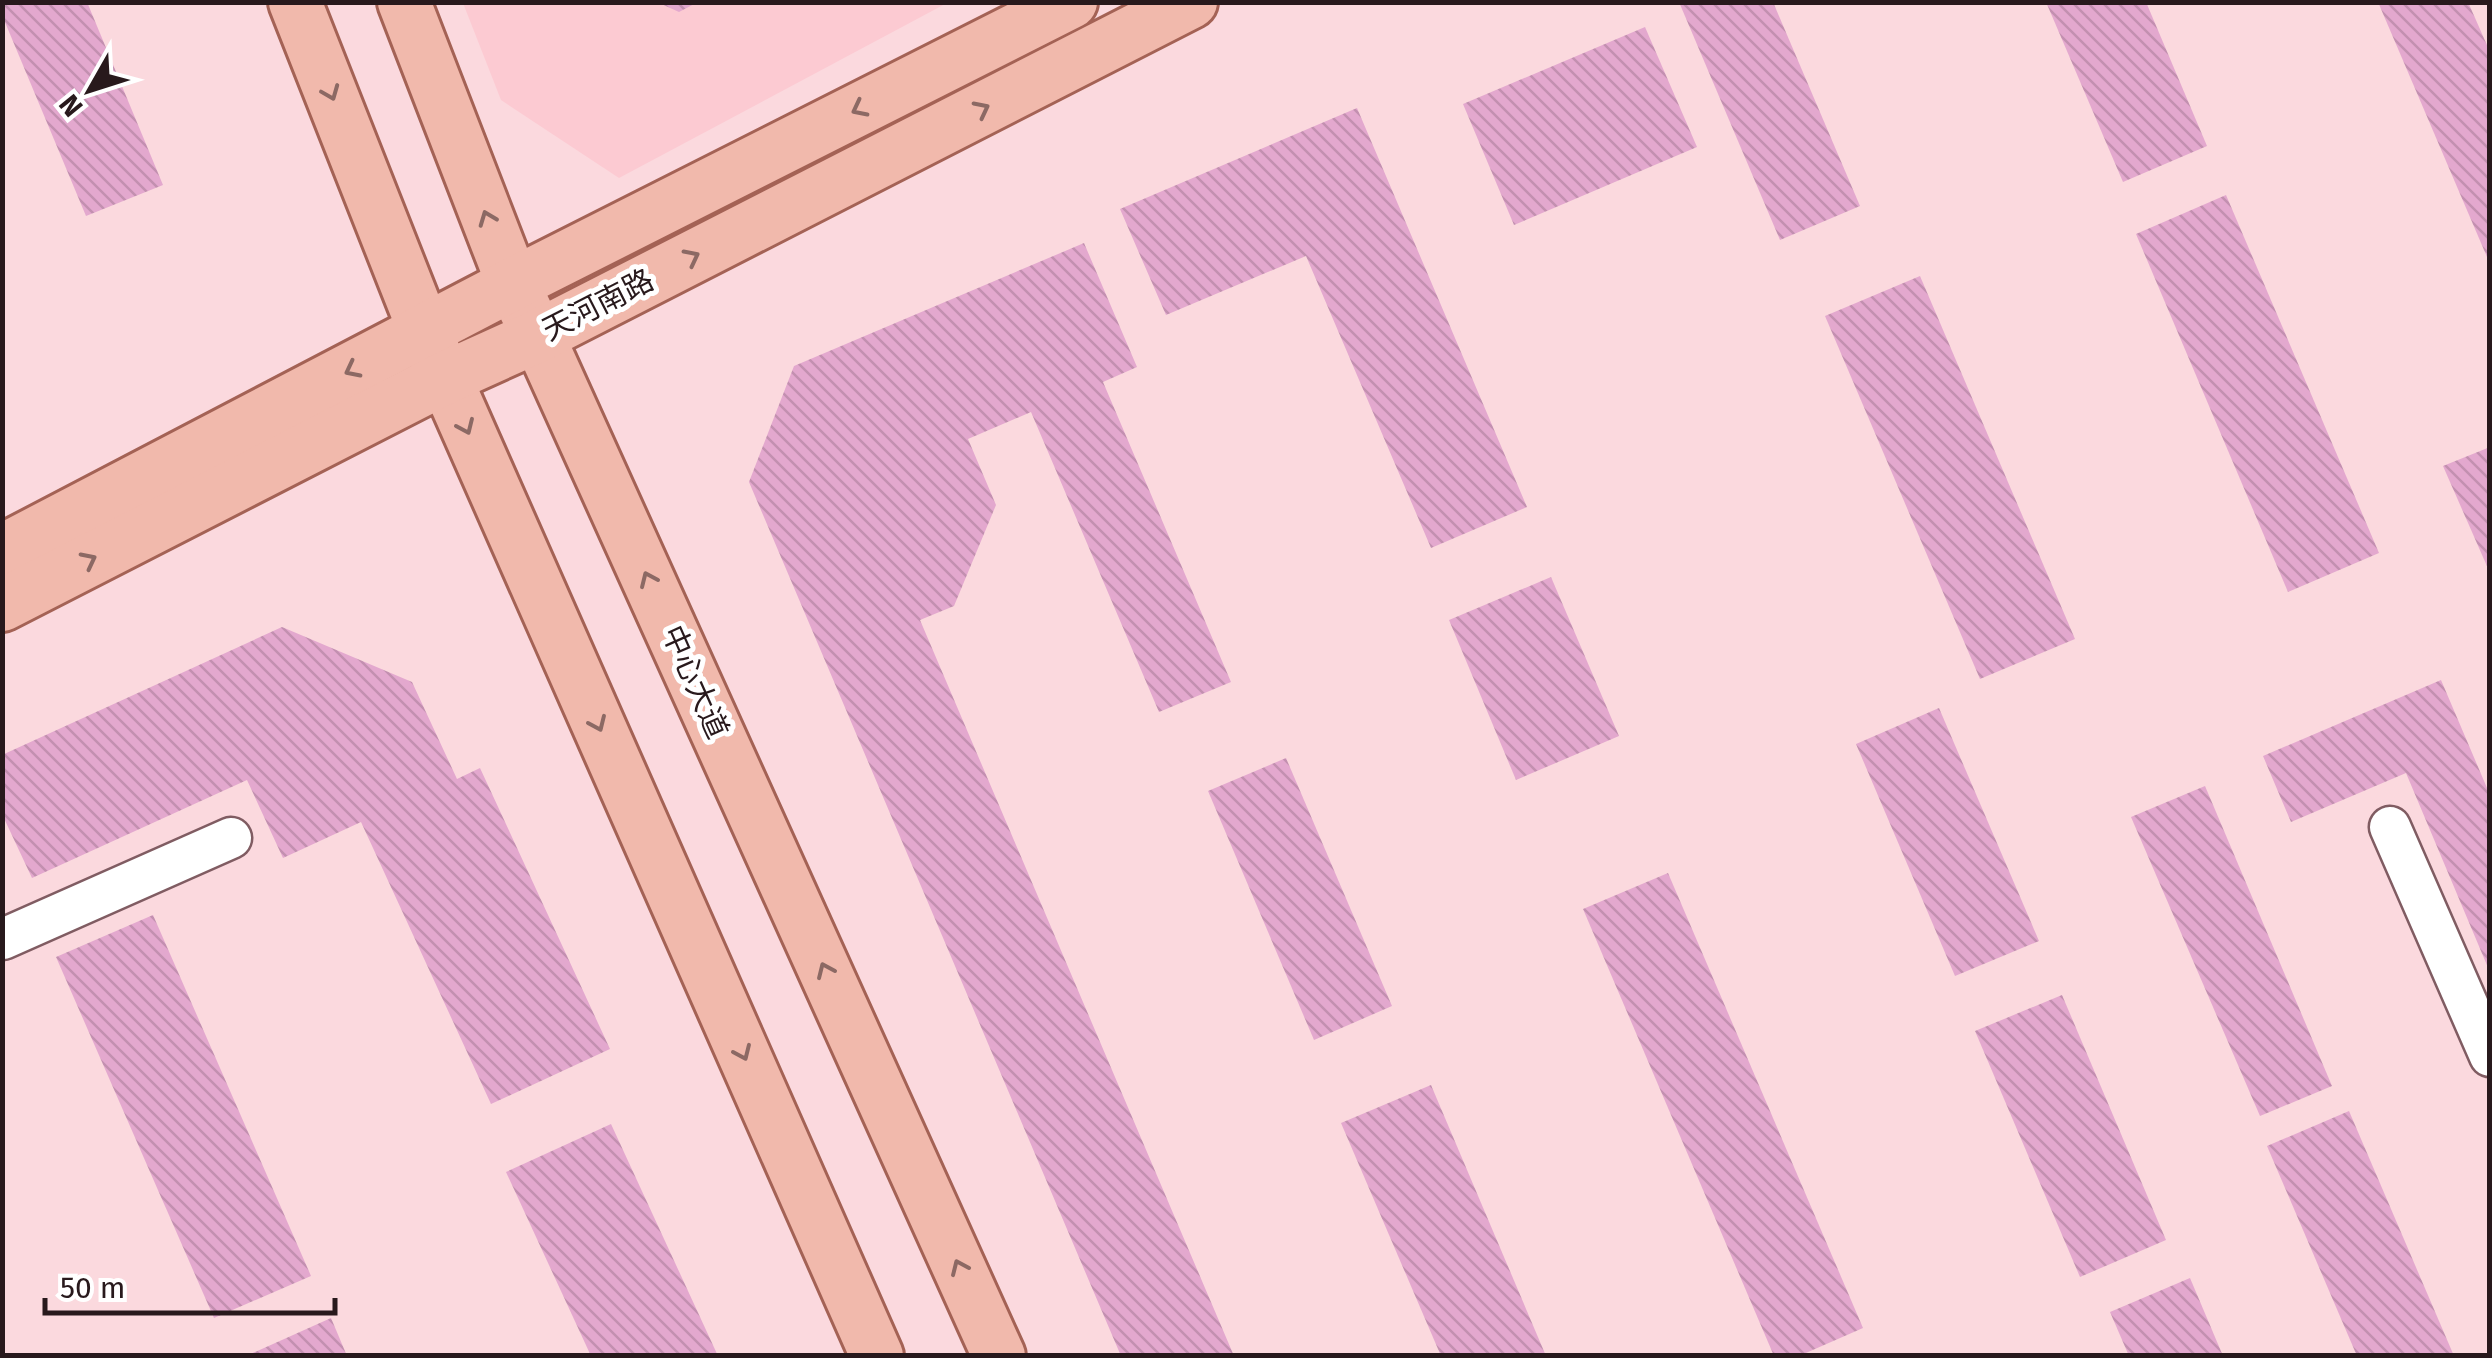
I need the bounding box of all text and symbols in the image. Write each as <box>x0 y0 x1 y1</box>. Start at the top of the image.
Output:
north arrow <box>40 40 140 140</box>
one-way arrow <box>319 83 339 101</box>
text: N <box>52 88 90 123</box>
one-way arrow <box>851 97 869 117</box>
one-way arrow <box>971 102 989 121</box>
one-way arrow <box>479 210 499 228</box>
one-way arrow <box>682 250 700 269</box>
street label: 天河南路 <box>536 262 660 348</box>
one-way arrow <box>344 358 362 377</box>
one-way arrow <box>454 417 474 435</box>
one-way arrow <box>79 553 97 572</box>
one-way arrow <box>641 571 661 589</box>
street label: 中心大道 <box>654 620 736 744</box>
one-way arrow <box>586 714 606 732</box>
one-way arrow <box>818 963 838 981</box>
one-way arrow <box>731 1043 751 1061</box>
scale bar <box>45 1253 335 1315</box>
one-way arrow <box>951 1259 971 1277</box>
text: 50 m <box>60 1270 125 1306</box>

